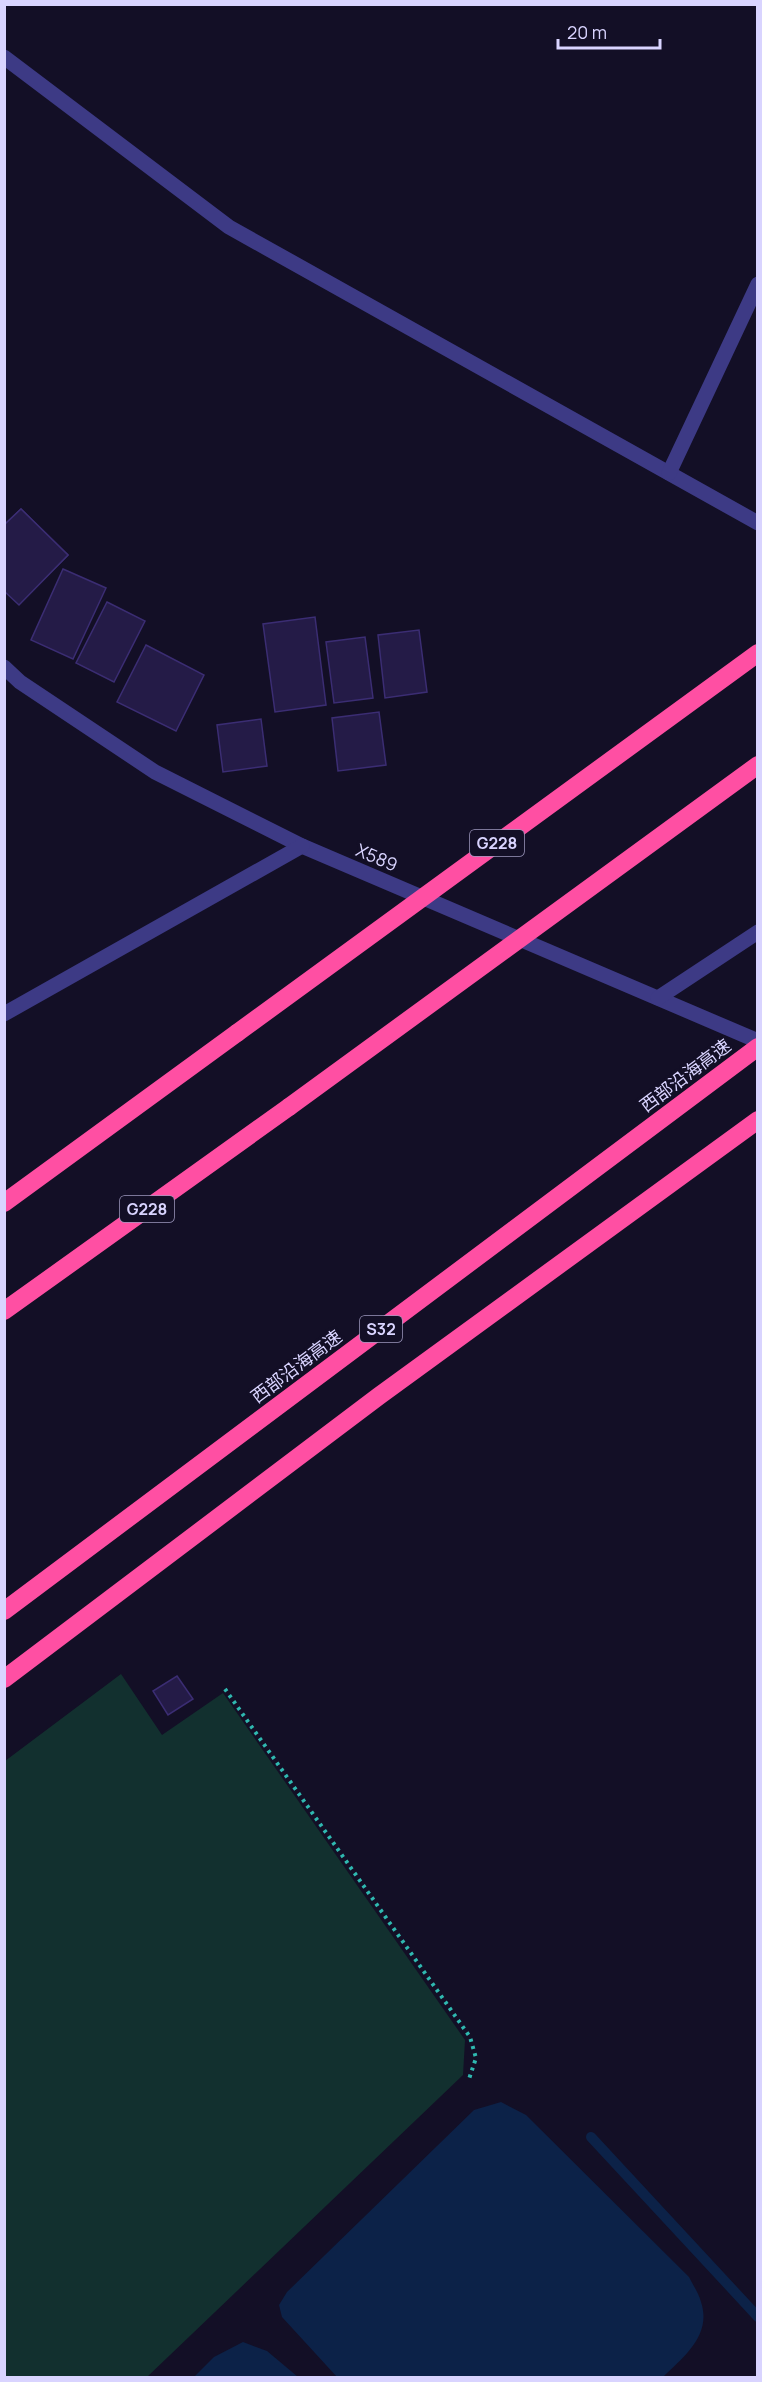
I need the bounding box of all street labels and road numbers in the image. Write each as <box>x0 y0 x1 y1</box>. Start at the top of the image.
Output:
road number: G228 <box>470 830 524 856</box>
street label: X589 <box>353 838 401 876</box>
street label: 西部沿海高速 <box>635 1033 735 1117</box>
road number: G228 <box>120 1196 174 1222</box>
road number: S32 <box>360 1316 402 1342</box>
street label: 西部沿海高速 <box>246 1324 346 1408</box>

